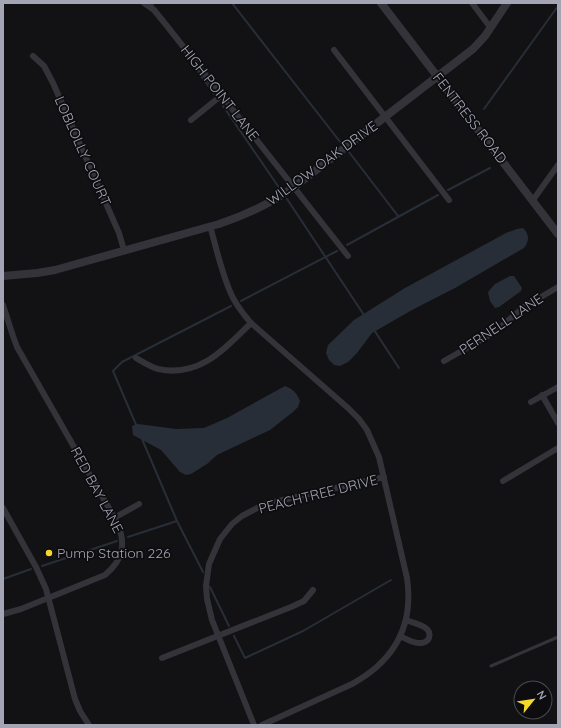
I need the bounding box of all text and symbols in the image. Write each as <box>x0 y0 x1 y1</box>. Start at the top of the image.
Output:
street label: HIGH POINT LANE <box>177 41 263 145</box>
street label: FENTRESS ROAD <box>429 69 511 167</box>
street label: LOBLOLLY COURT <box>51 93 115 209</box>
street label: WILLOW OAK DRIVE <box>263 117 381 209</box>
street label: PERNELL LANE <box>456 289 546 359</box>
street label: RED BAY LANE <box>67 444 127 536</box>
street label: PEACHTREE DRIVE <box>256 470 380 518</box>
place label: Pump Station 226 <box>57 544 171 562</box>
marker: Pump Station 226 <box>44 548 54 558</box>
north arrow <box>513 680 553 720</box>
text: N <box>534 688 550 702</box>

